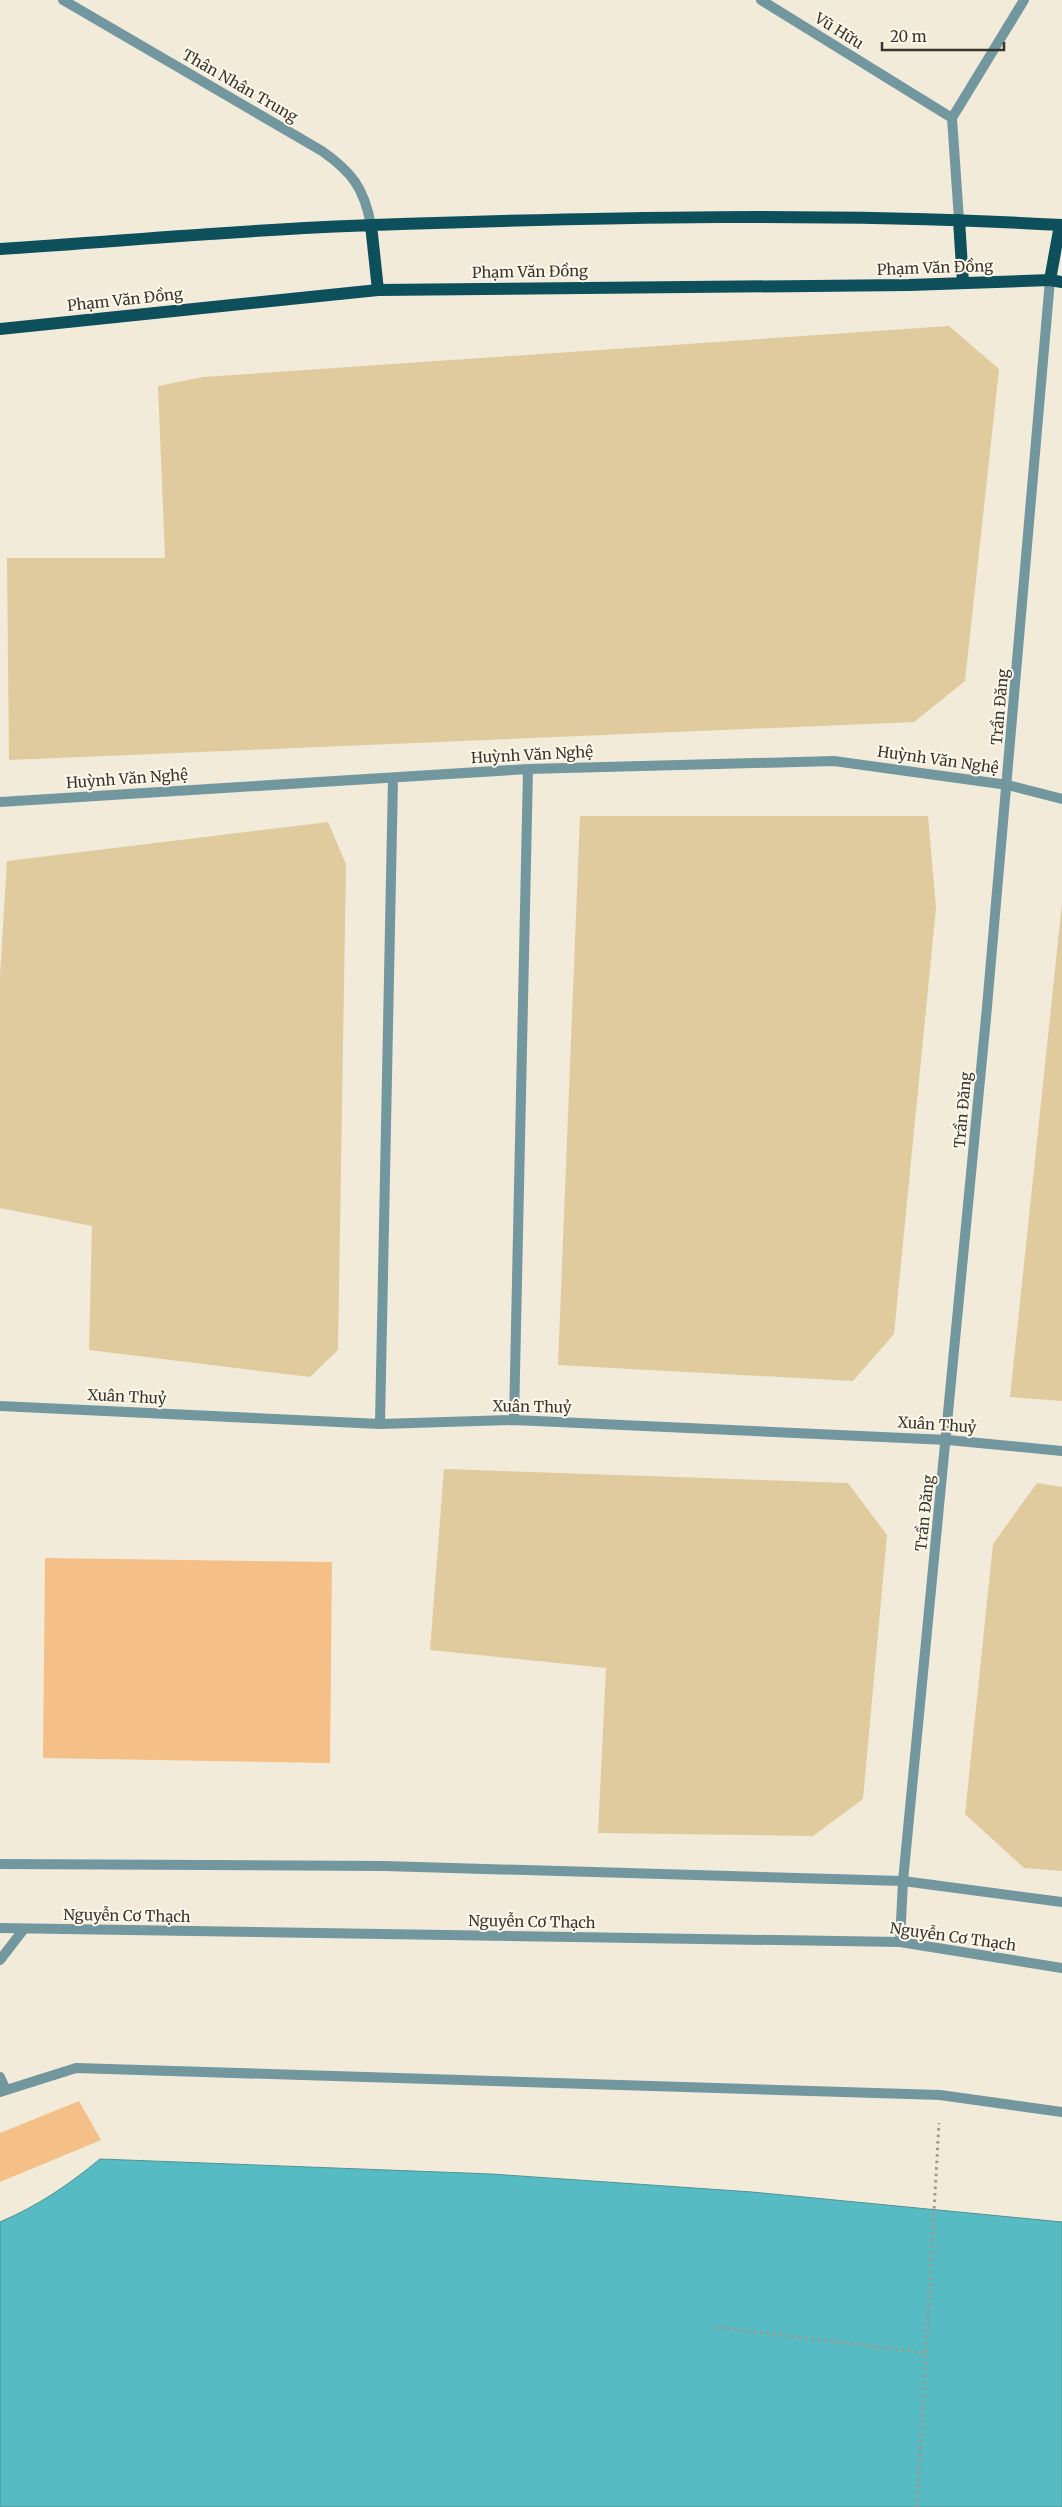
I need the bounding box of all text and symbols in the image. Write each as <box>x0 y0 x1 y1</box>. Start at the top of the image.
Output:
street label: Vũ Hữu <box>811 8 867 53</box>
scale bar <box>882 20 1004 52</box>
text: 20 m <box>890 27 927 46</box>
street label: Thân Nhân Trung <box>179 45 301 126</box>
street label: Phạm Văn Đồng <box>877 255 993 279</box>
street label: Phạm Văn Đồng <box>472 260 588 282</box>
street label: Phạm Văn Đồng <box>66 283 184 315</box>
street label: Trần Đăng <box>986 668 1012 746</box>
street label: Huỳnh Văn Nghệ <box>470 742 594 767</box>
street label: Huỳnh Văn Nghệ <box>876 742 1000 777</box>
street label: Huỳnh Văn Nghệ <box>65 765 189 792</box>
street label: Trần Đăng <box>949 1071 975 1149</box>
street label: Xuân Thuỷ <box>87 1385 167 1408</box>
street label: Xuân Thuỷ <box>492 1396 572 1417</box>
street label: Xuân Thuỷ <box>897 1412 977 1437</box>
street label: Trần Đăng <box>910 1474 938 1552</box>
street label: Nguyễn Cơ Thạch <box>63 1904 191 1926</box>
street label: Nguyễn Cơ Thạch <box>468 1910 596 1932</box>
street label: Nguyễn Cơ Thạch <box>889 1917 1018 1955</box>

